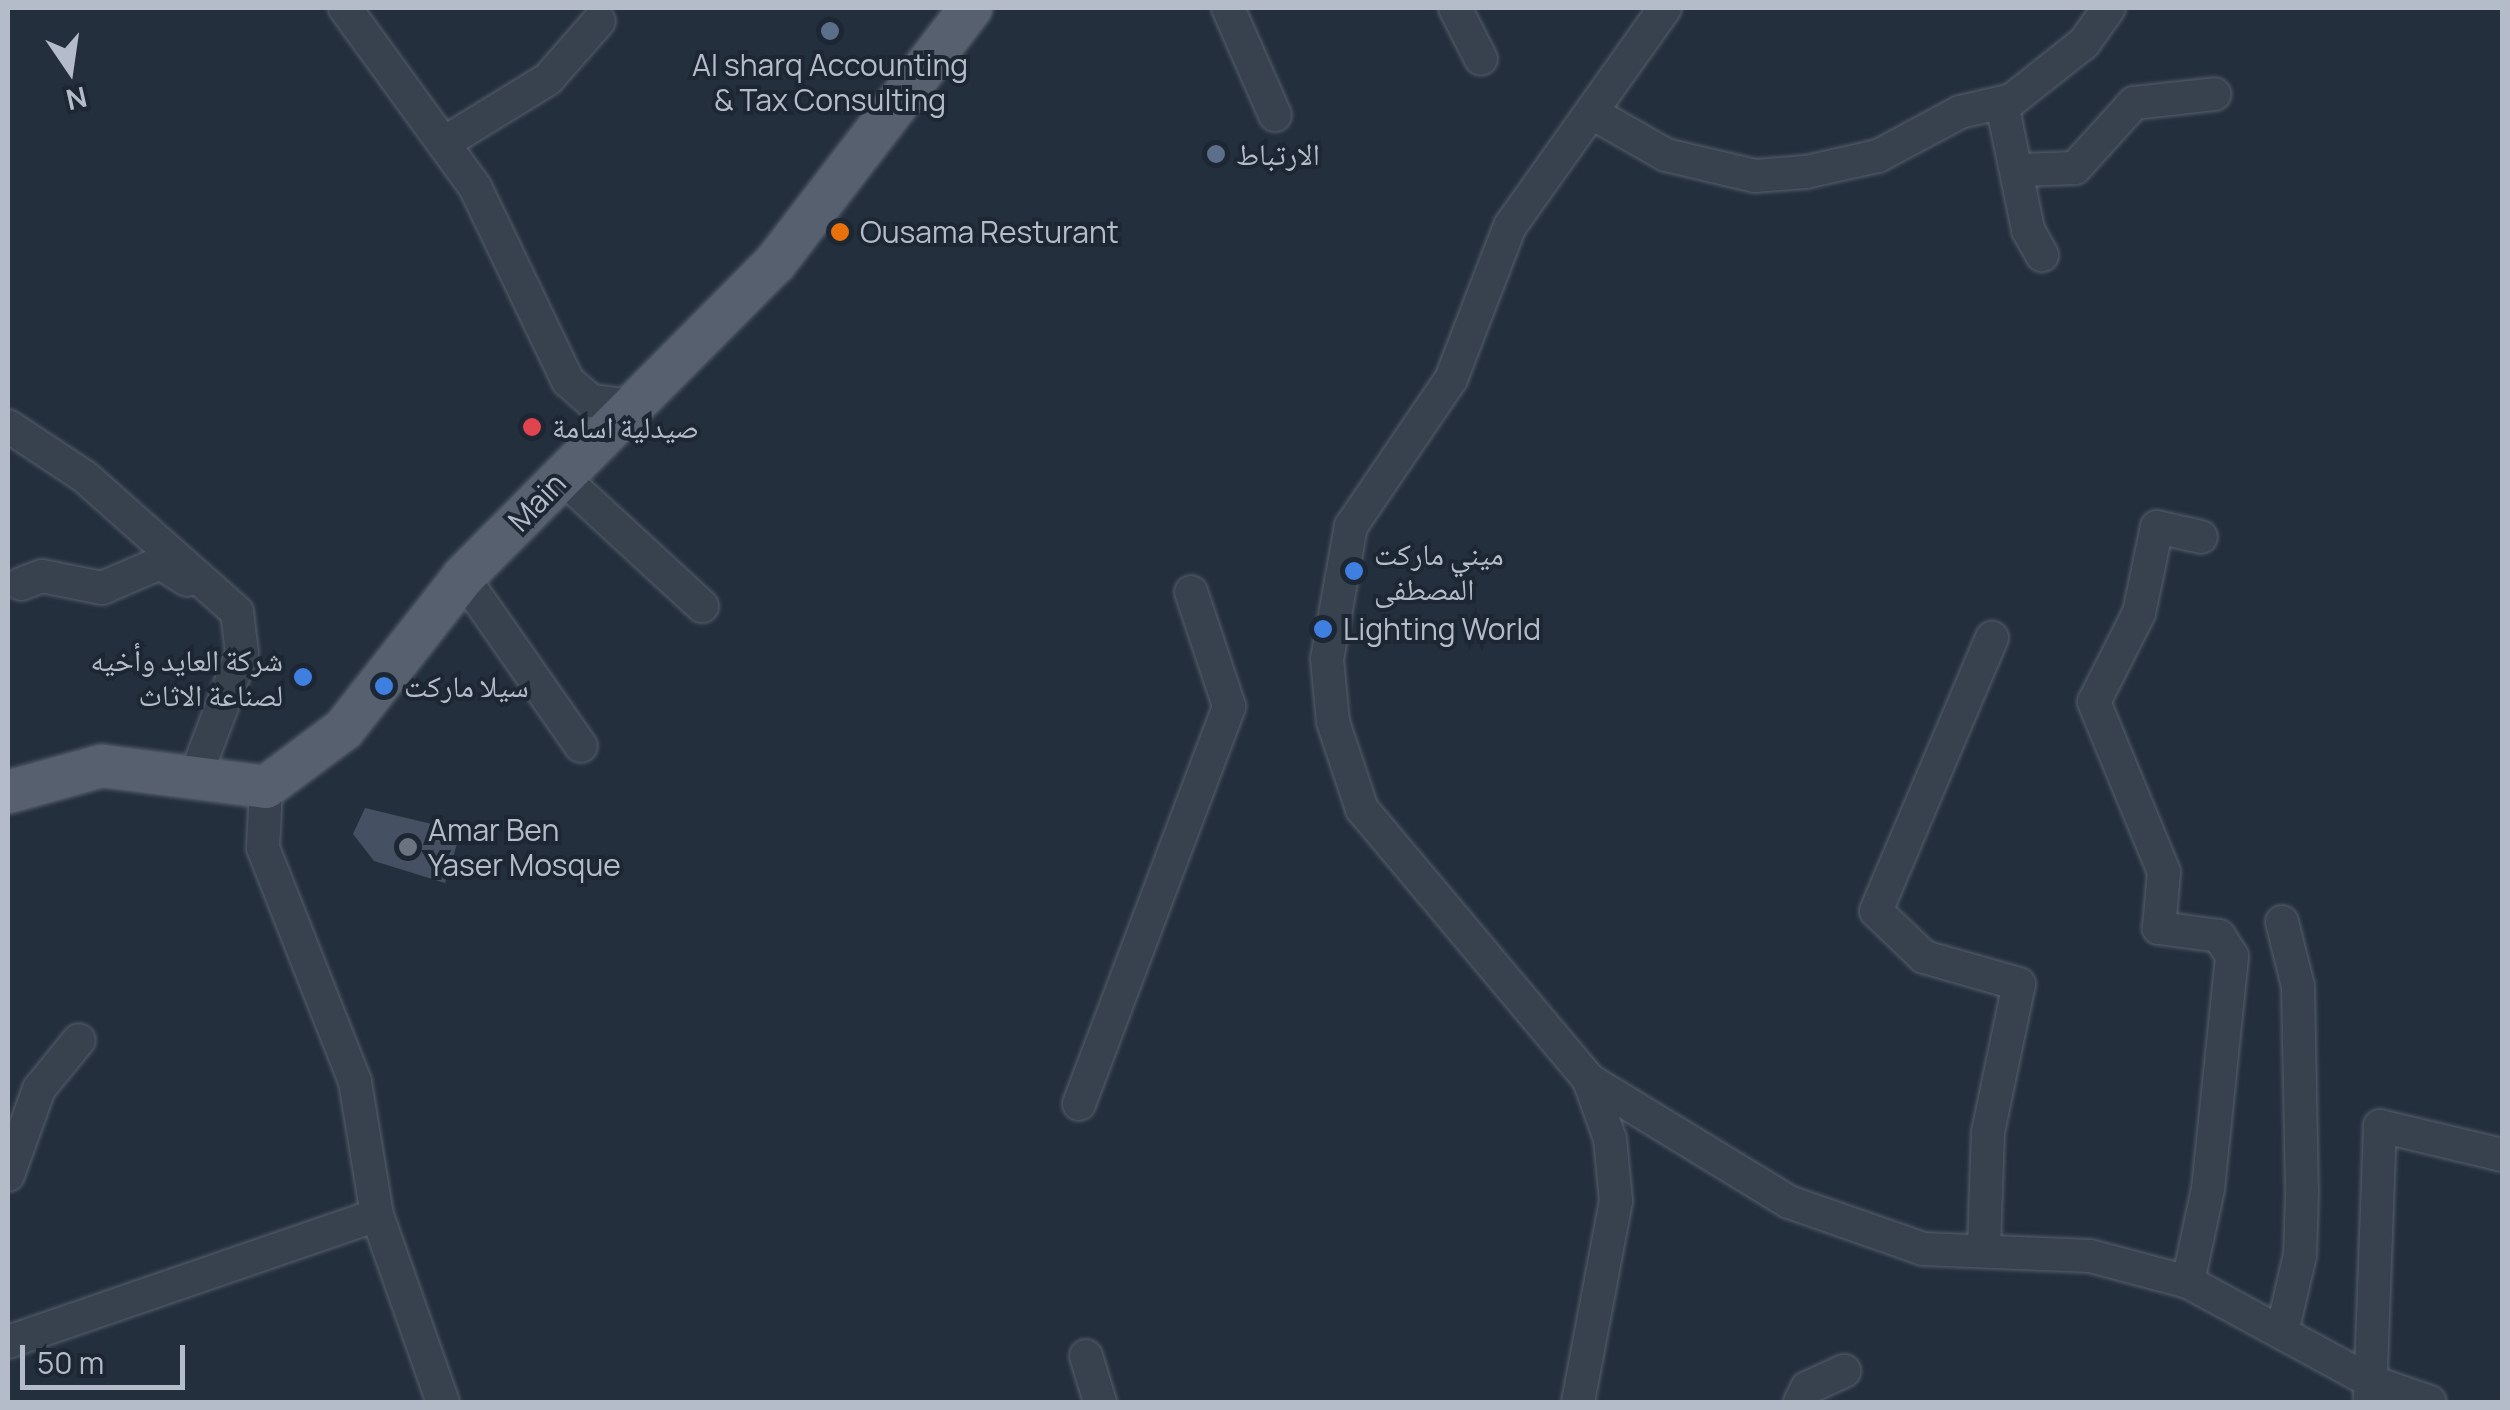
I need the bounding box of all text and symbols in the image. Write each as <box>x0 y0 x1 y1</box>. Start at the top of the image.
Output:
north arrow <box>20 20 120 120</box>
marker: Al sharq Accounting & Tax Consulting <box>819 20 841 42</box>
place label: Al sharq Accounting & Tax Consulting <box>692 47 968 118</box>
text: N <box>63 78 91 120</box>
place label: الارتباط <box>1236 136 1320 172</box>
marker: الارتباط <box>1205 143 1227 165</box>
place label: Ousama Resturant <box>860 214 1119 250</box>
marker: Ousama Resturant <box>829 221 851 243</box>
place label: صيدلية اسامة <box>552 409 699 445</box>
marker: صيدلية اسامة <box>521 416 543 438</box>
street label: Main <box>501 466 573 538</box>
place label: ميني ماركت المصطفى <box>1374 536 1504 606</box>
marker: ميني ماركت المصطفى <box>1343 560 1365 582</box>
place label: Lighting World <box>1343 611 1541 647</box>
marker: Lighting World <box>1312 618 1334 640</box>
place label: شركة العايد وأخيه لصناعة الاثاث <box>90 642 283 712</box>
marker: شركة العايد وأخيه لصناعة الاثاث <box>292 666 314 688</box>
place label: سيلا ماركت <box>404 668 529 704</box>
marker: سيلا ماركت <box>373 675 395 697</box>
place label: Amar Ben Yaser Mosque <box>428 812 621 882</box>
marker: Amar Ben Yaser Mosque <box>397 836 419 858</box>
scale bar <box>25 1325 190 1387</box>
text: 50 m <box>37 1342 104 1383</box>

